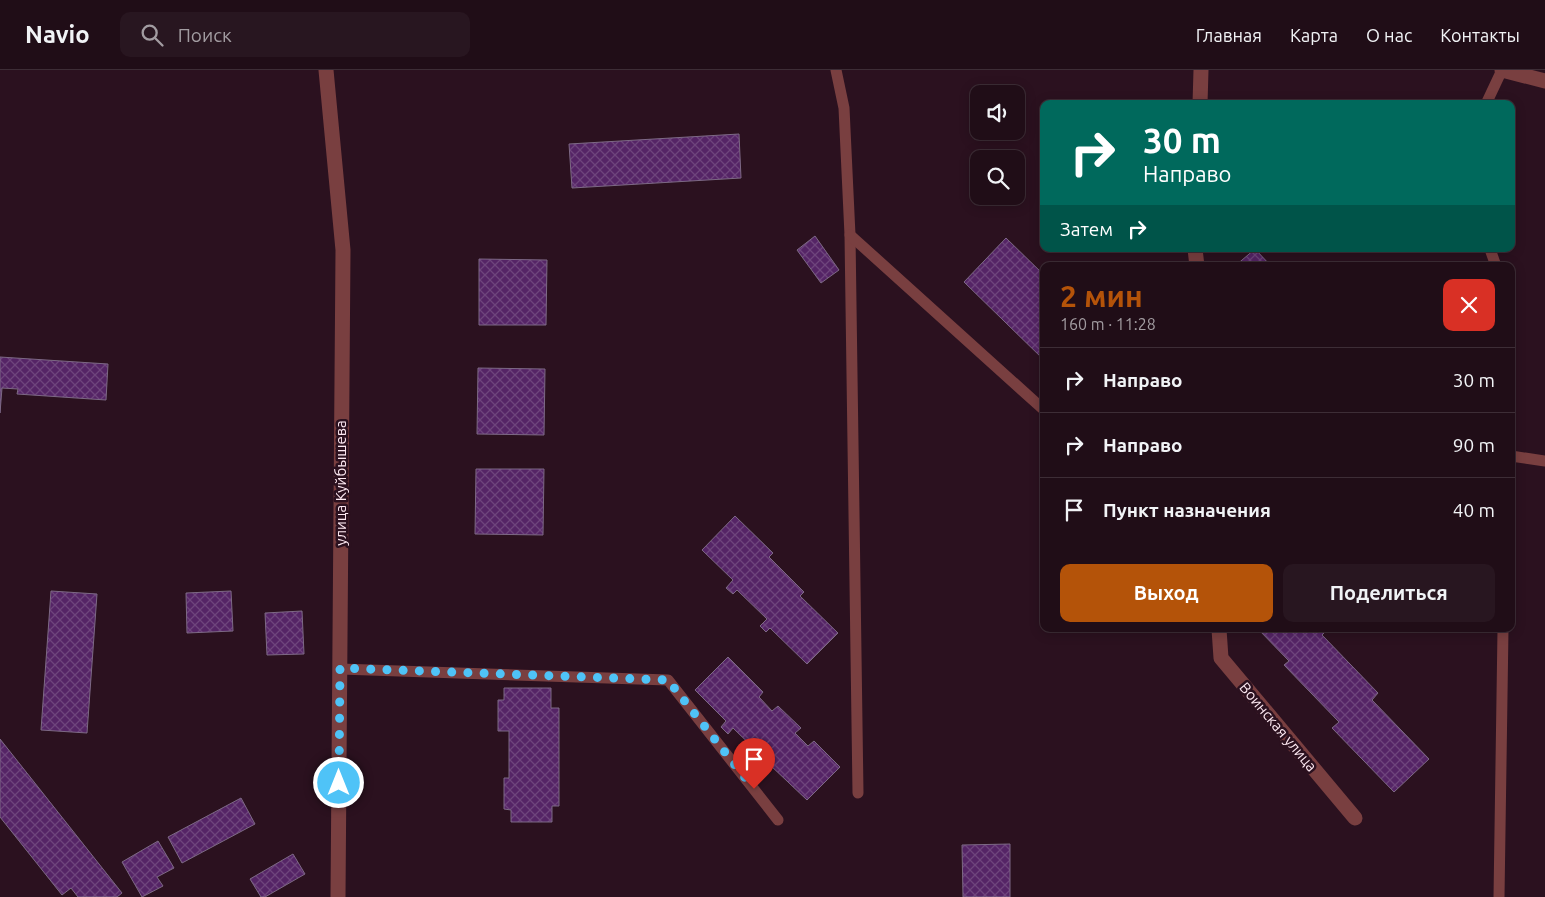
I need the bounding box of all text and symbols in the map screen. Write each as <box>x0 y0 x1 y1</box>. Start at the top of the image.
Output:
search box <box>120 12 470 57</box>
text: Navio <box>25 21 90 48</box>
icon: search <box>138 21 166 49</box>
text: Поиск <box>178 24 232 46</box>
text: Главная <box>1196 25 1262 45</box>
text: Карта <box>1290 25 1338 45</box>
text: О нас <box>1366 25 1412 45</box>
text: Контакты <box>1440 25 1520 45</box>
map controls <box>970 85 1025 205</box>
button: sound <box>970 85 1025 140</box>
icon: right <box>1060 120 1125 185</box>
text: 30 m <box>1143 120 1221 160</box>
button: search <box>970 150 1025 205</box>
text: Направо <box>1143 161 1231 186</box>
icon: right <box>1123 215 1151 243</box>
text: Затем <box>1060 218 1113 240</box>
text: 2 мин <box>1060 279 1143 313</box>
button: close <box>1443 279 1495 331</box>
text: 160 m · 11:28 <box>1060 315 1156 333</box>
icon: right <box>1060 366 1088 394</box>
text: Направо <box>1103 369 1183 391</box>
text: 30 m <box>1453 369 1495 391</box>
street label: улица Куйбышева <box>332 420 349 546</box>
icon: right <box>1060 431 1088 459</box>
text: Направо <box>1103 434 1183 456</box>
text: 90 m <box>1453 434 1495 456</box>
icon: arrive <box>1060 496 1088 524</box>
text: Пункт назначения <box>1103 499 1271 521</box>
text: 40 m <box>1453 499 1495 521</box>
button: Выход <box>1060 564 1273 622</box>
button: Поделиться <box>1283 564 1495 622</box>
street label: Воинская улица <box>1236 679 1321 775</box>
pin <box>733 738 775 789</box>
icon: arrive <box>740 745 768 773</box>
position arrow <box>312 756 364 808</box>

